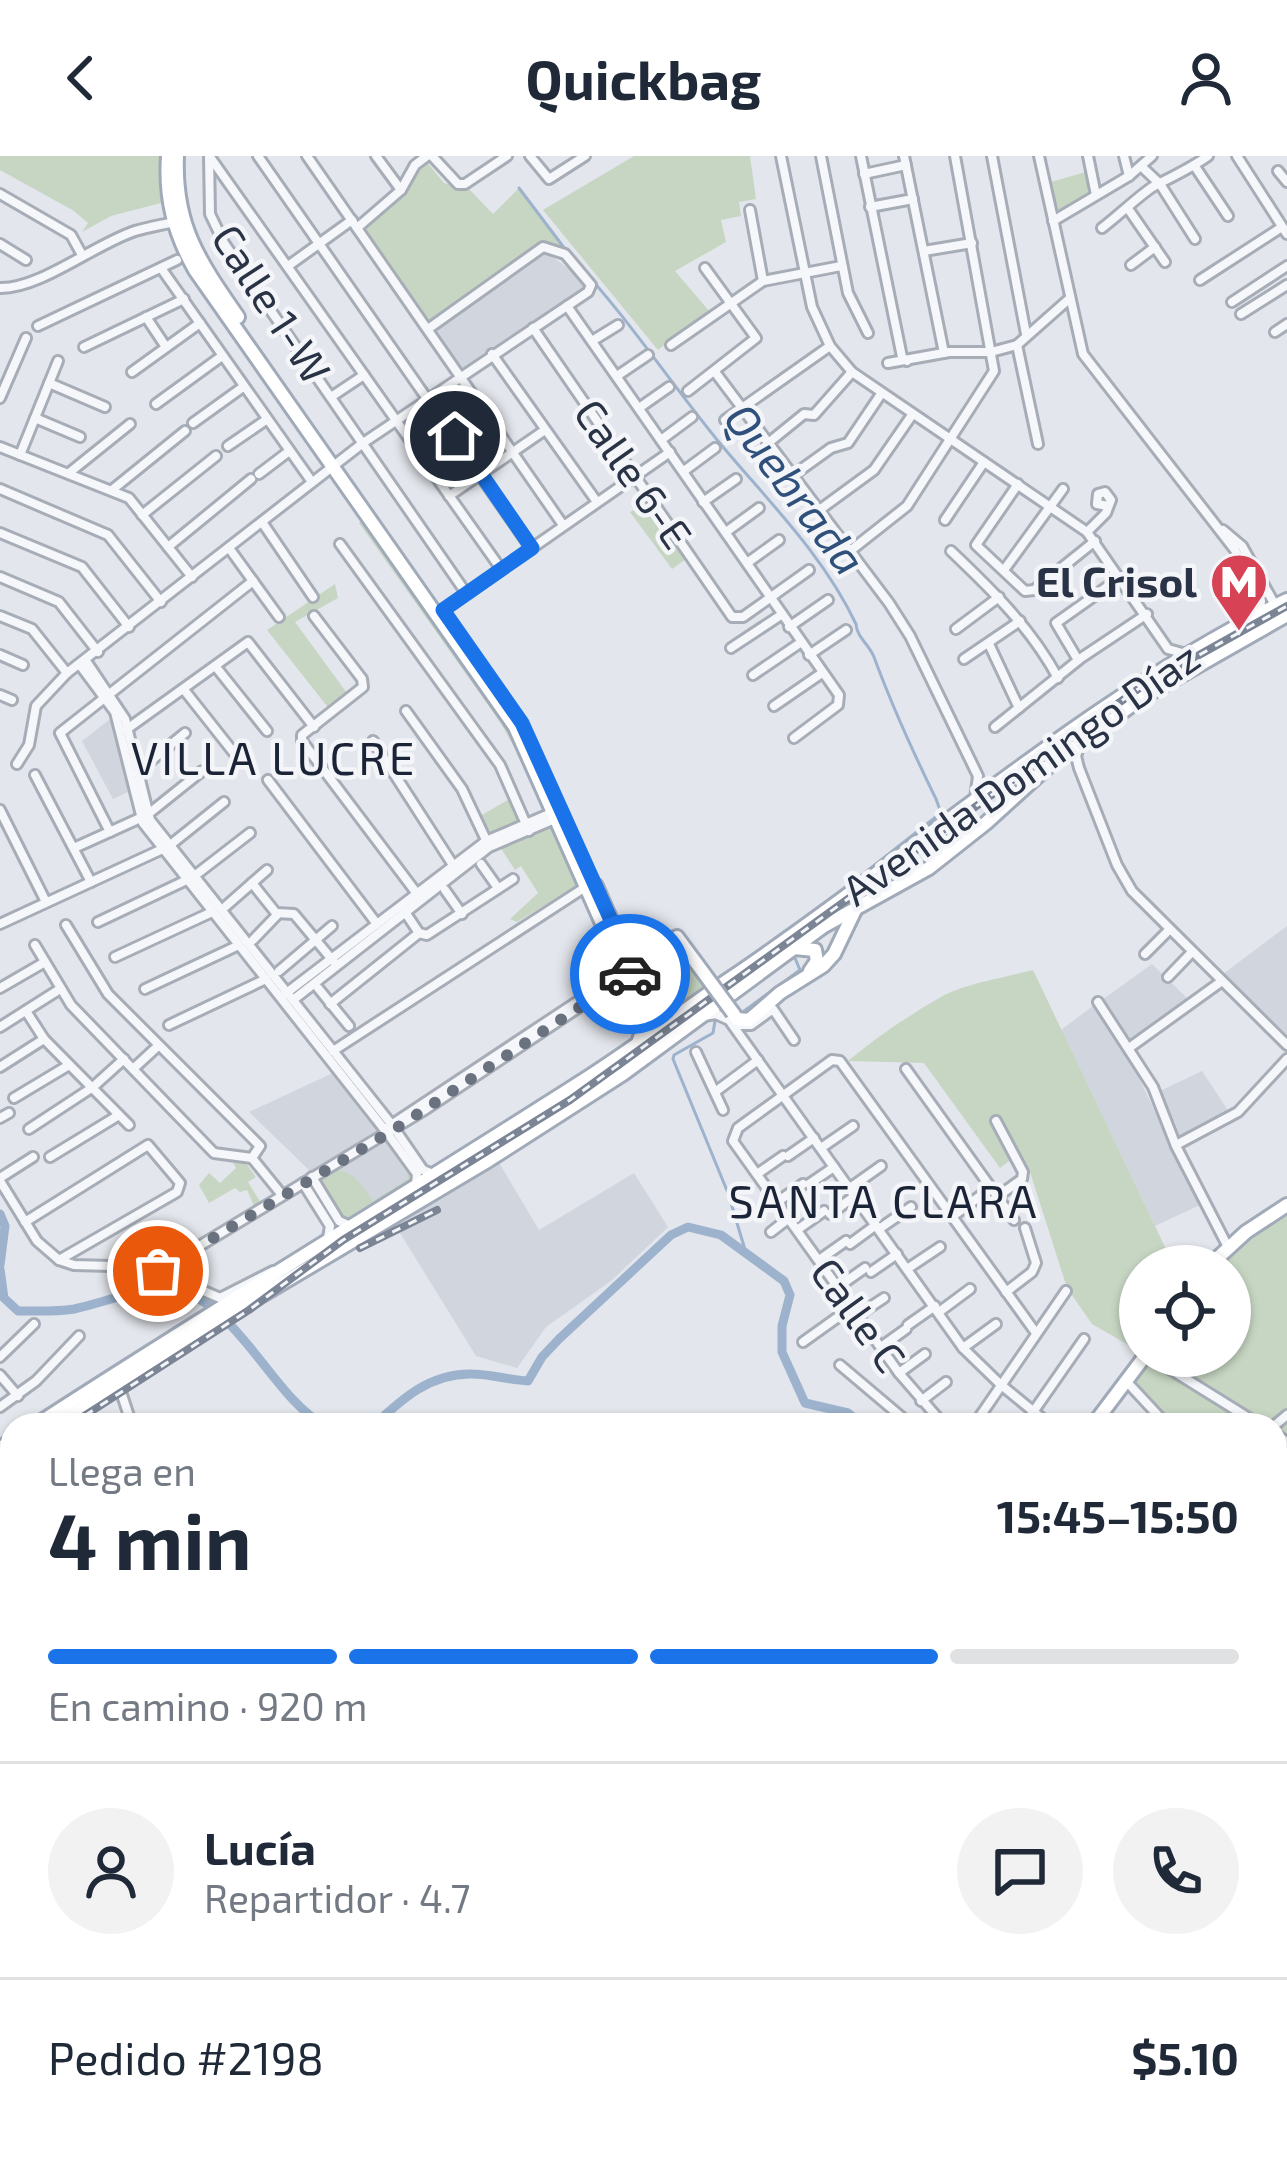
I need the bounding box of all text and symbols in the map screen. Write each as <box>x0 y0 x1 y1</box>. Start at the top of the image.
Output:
icon: back <box>48 45 114 111</box>
icon: person <box>1173 45 1239 111</box>
text: Quickbag <box>526 46 761 111</box>
street label: Calle 1-W <box>203 214 342 392</box>
pin <box>404 385 506 487</box>
street label: Calle 6-E <box>565 389 704 557</box>
water label: Quebrada <box>714 392 878 585</box>
icon: home <box>422 403 488 469</box>
metro station icon: El Crisol <box>1208 551 1270 633</box>
place label: El Crisol <box>1036 555 1197 605</box>
street label: Avenida Domingo Díaz <box>832 630 1208 914</box>
district label: VILLA LUCRE <box>131 730 417 784</box>
courier <box>570 914 690 1034</box>
icon: car <box>597 941 663 1007</box>
district label: SANTA CLARA <box>729 1173 1039 1227</box>
pin <box>107 1220 209 1322</box>
icon: bag <box>125 1238 191 1304</box>
map controls <box>1119 1245 1251 1377</box>
button: locate <box>1119 1245 1251 1377</box>
street label: Calle C <box>802 1247 917 1380</box>
text: Llega en <box>48 1447 196 1494</box>
text: 15:45–15:50 <box>997 1488 1239 1542</box>
text: 4 min <box>48 1492 252 1586</box>
text: En camino · 920 m <box>48 1682 368 1729</box>
button: person <box>48 1808 174 1934</box>
button: chat <box>957 1808 1083 1934</box>
button: phone <box>1113 1808 1239 1934</box>
text: Lucía <box>204 1820 316 1874</box>
text: Repartidor · 4.7 <box>204 1874 470 1921</box>
text: Pedido #2198 <box>48 2030 324 2084</box>
text: $5.10 <box>1131 2030 1239 2084</box>

